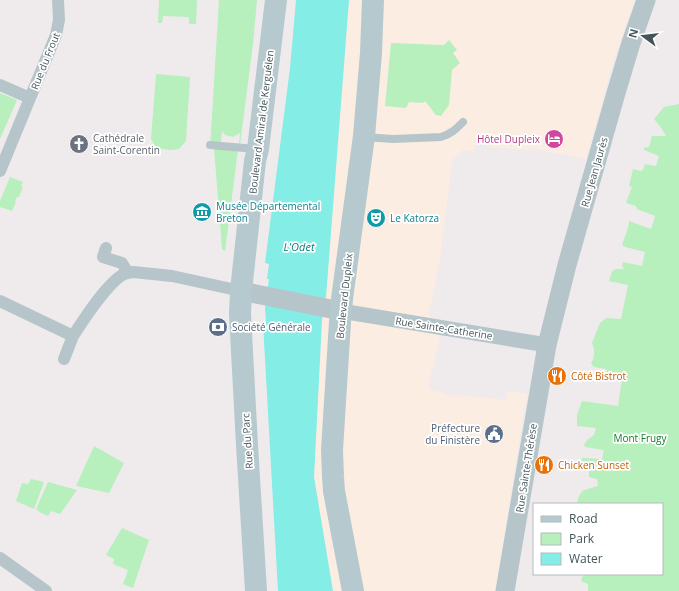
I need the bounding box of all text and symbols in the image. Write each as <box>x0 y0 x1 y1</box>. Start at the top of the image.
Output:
north arrow <box>623 16 663 56</box>
text: N <box>624 27 641 40</box>
street label: Rue du Frout <box>27 30 63 92</box>
street label: Boulevard Amiral de Kerguélen <box>245 49 277 195</box>
hotel icon: Hôtel Dupleix <box>543 128 565 150</box>
place label: Cathédrale Saint-Corentin <box>93 131 160 157</box>
place label: Hôtel Dupleix <box>477 132 541 146</box>
church icon: Cathédrale Saint-Corentin <box>68 133 90 155</box>
street label: Rue Jean Jaurès <box>577 135 611 209</box>
place label: Musée Départemental Breton <box>216 199 320 225</box>
museum icon: Musée Départemental Breton <box>191 201 213 223</box>
theatre icon: Le Katorza <box>365 207 387 229</box>
place label: Le Katorza <box>390 211 439 225</box>
water label: L'Odet <box>283 239 315 254</box>
street label: Boulevard Dupleix <box>333 252 356 339</box>
street label: Rue Sainte-Catherine <box>394 313 494 343</box>
bank icon: Société Générale <box>207 316 229 338</box>
place label: Société Générale <box>232 320 311 334</box>
restaurant icon: Côté Bistrot <box>546 365 568 387</box>
place label: Côté Bistrot <box>571 369 627 383</box>
street label: Rue du Parc <box>238 412 256 469</box>
place label: Préfecture du Finistère <box>425 421 480 447</box>
street label: Rue Sainte-Thérèse <box>512 422 540 514</box>
public building icon: Préfecture du Finistère <box>483 423 505 445</box>
park label: Mont Frugy <box>613 431 668 445</box>
restaurant icon: Chicken Sunset <box>533 454 555 476</box>
place label: Chicken Sunset <box>558 458 629 472</box>
legend <box>533 503 663 575</box>
text: Road <box>569 510 598 527</box>
text: Park <box>569 530 595 547</box>
text: Water <box>569 550 603 567</box>

